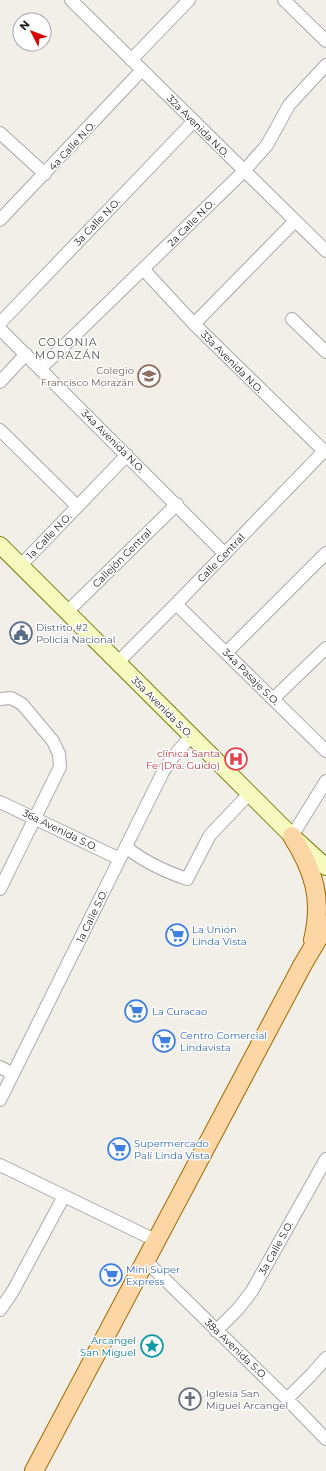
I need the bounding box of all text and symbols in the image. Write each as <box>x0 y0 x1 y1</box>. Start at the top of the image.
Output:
north arrow <box>12 12 52 52</box>
text: N <box>16 17 33 33</box>
street label: 32a Avenida N.O. <box>164 92 232 160</box>
street label: 4a Calle N.O. <box>46 119 98 173</box>
street label: 3a Calle N.O. <box>71 195 123 249</box>
street label: 2a Calle N.O. <box>165 197 217 249</box>
street label: 33a Avenida N.O. <box>198 328 266 396</box>
district label: COLONIA MORAZÁN <box>35 335 101 362</box>
school or university icon: Colegio Francisco Morazán <box>136 363 162 389</box>
place label: Colegio Francisco Morazán <box>41 364 134 389</box>
street label: 34a Avenida N.O. <box>79 407 147 475</box>
street label: 1a Calle N.O. <box>24 510 74 562</box>
street label: Callejón Central <box>90 526 154 590</box>
street label: Calle Central <box>194 531 248 585</box>
public building icon: Distrito #2 Policia Nacional <box>8 620 34 646</box>
place label: Distrito #2 Policia Nacional <box>36 621 115 646</box>
street label: 34a Pasaje S.O. <box>220 646 282 708</box>
street label: 35a Avenida S.O. <box>129 674 195 740</box>
hospital icon: clínica Santa Fe (Dra. Guido) <box>223 746 249 772</box>
place label: clínica Santa Fe (Dra. Guido) <box>146 747 220 772</box>
street label: 36a Avenida S.O. <box>20 806 100 854</box>
street label: 1a Calle S.O. <box>74 887 110 945</box>
supermarket icon: La Unión Linda Vista <box>164 922 190 948</box>
place label: La Unión Linda Vista <box>192 923 247 948</box>
supermarket icon: La Curacao <box>123 998 149 1024</box>
place label: La Curacao <box>152 1005 207 1018</box>
supermarket icon: Centro Comercial Lindavista <box>151 1028 177 1054</box>
place label: Centro Comercial Lindavista <box>180 1029 267 1054</box>
supermarket icon: Supermercado Palí Linda Vista <box>106 1136 132 1162</box>
place label: Supermercado Palí Linda Vista <box>134 1137 210 1162</box>
street label: 3a Calle S.O. <box>256 1219 296 1277</box>
supermarket icon: Mini Super Express <box>98 1262 124 1288</box>
place label: Mini Super Express <box>126 1263 180 1288</box>
street label: 38a Avenida S.O. <box>202 1316 270 1382</box>
place icon: Arcangel San Miguel <box>139 1333 165 1359</box>
place label: Arcangel San Miguel <box>80 1334 136 1359</box>
church icon: Iglesia San Miguel Arcangel <box>177 1386 203 1412</box>
place label: Iglesia San Miguel Arcangel <box>206 1387 288 1412</box>

